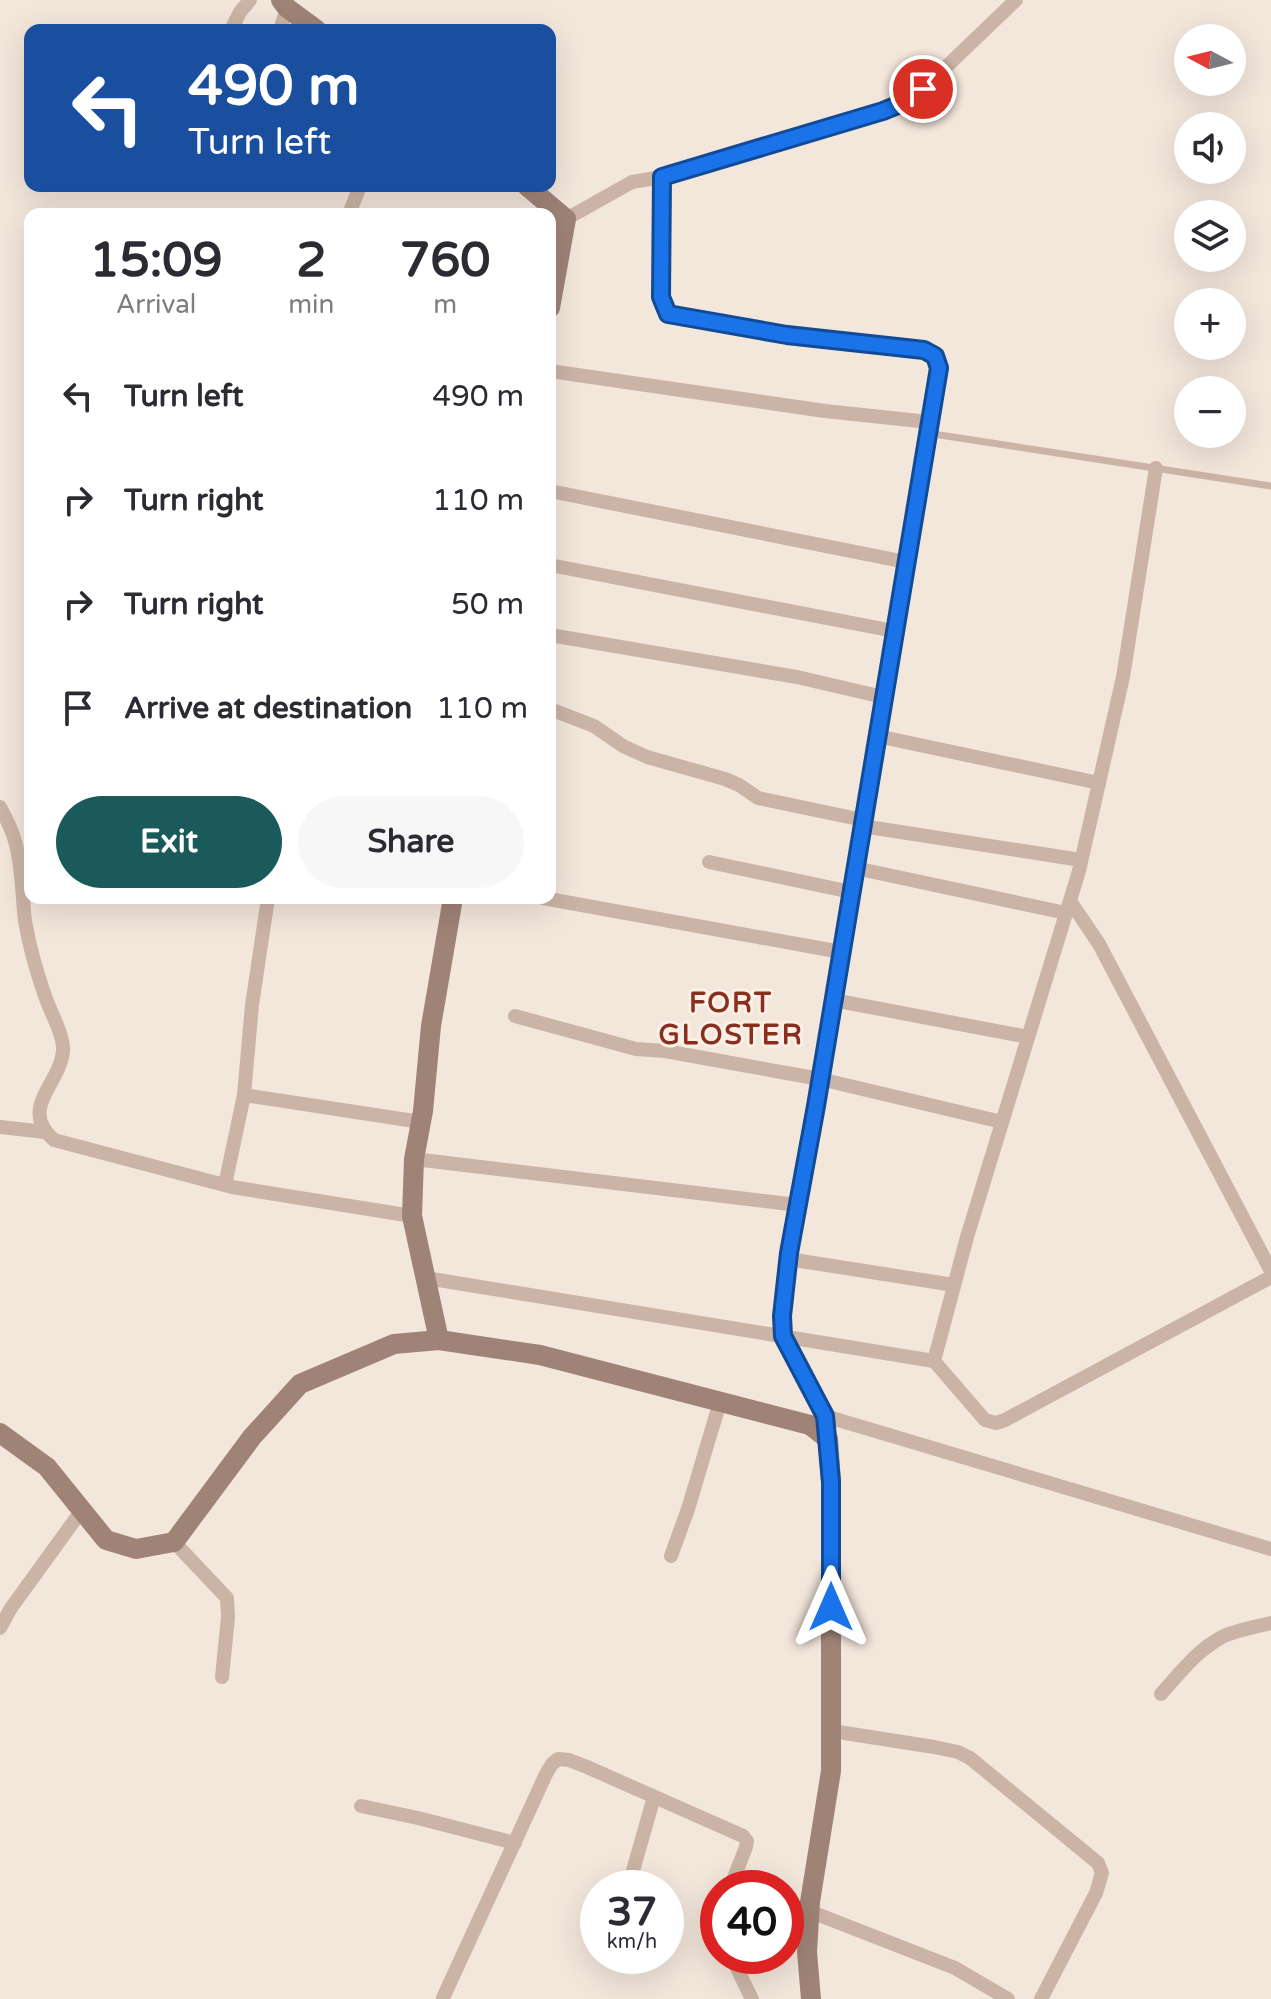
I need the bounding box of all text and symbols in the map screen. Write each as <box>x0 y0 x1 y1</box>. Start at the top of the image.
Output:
north arrow <box>1174 24 1246 96</box>
map controls <box>1174 24 1246 448</box>
text: 490 m <box>188 53 359 120</box>
pin <box>889 55 957 123</box>
icon: left <box>56 56 160 160</box>
icon: arrive <box>901 67 945 111</box>
button: sound <box>1174 112 1246 184</box>
text: Turn left <box>188 121 331 164</box>
button: layers <box>1174 200 1246 272</box>
text: 15:09 <box>90 232 223 290</box>
text: 2 <box>296 232 326 290</box>
text: 760 <box>400 232 490 290</box>
button: + <box>1174 288 1246 360</box>
text: Arrival <box>116 289 196 320</box>
text: min <box>288 289 334 320</box>
text: m <box>433 289 457 320</box>
icon: left <box>56 374 100 418</box>
button: − <box>1174 376 1246 448</box>
text: Turn left <box>124 378 243 415</box>
text: 490 m <box>432 378 524 415</box>
icon: right <box>56 478 100 522</box>
text: Turn right <box>124 482 264 519</box>
text: 110 m <box>432 482 524 519</box>
icon: right <box>56 582 100 626</box>
text: Turn right <box>124 586 264 623</box>
text: 50 m <box>451 586 524 623</box>
icon: arrive <box>56 686 100 730</box>
text: Arrive at destination <box>124 690 412 727</box>
text: 110 m <box>436 690 528 727</box>
button: Exit <box>56 796 282 888</box>
button: Share <box>298 796 524 888</box>
district label: FORT GLOSTER <box>658 986 804 1052</box>
position arrow <box>789 1565 873 1649</box>
speed limit sign: 40 <box>700 1870 804 1974</box>
text: 37 <box>607 1888 657 1936</box>
text: km/h <box>607 1930 657 1954</box>

